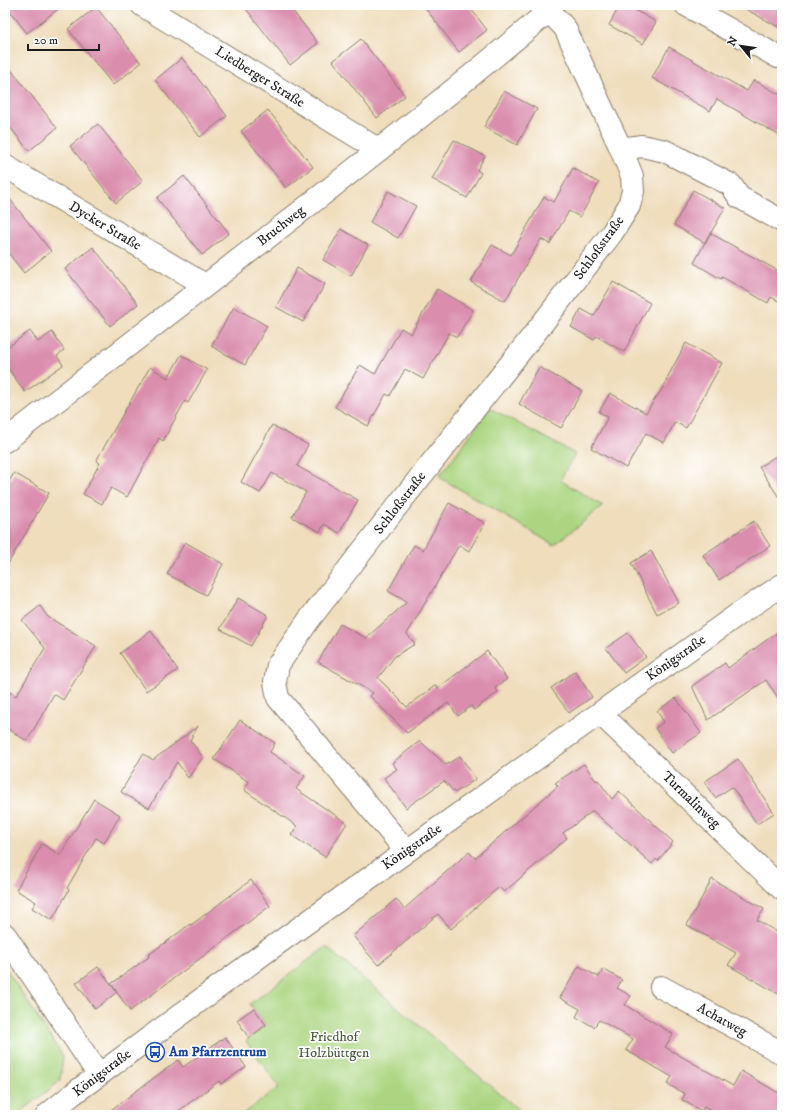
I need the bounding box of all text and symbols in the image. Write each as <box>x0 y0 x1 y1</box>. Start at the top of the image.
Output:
scale bar <box>28 26 99 52</box>
north arrow <box>721 26 761 66</box>
text: 20 m <box>34 33 58 48</box>
text: N <box>725 34 741 49</box>
street label: Liedberger Straße <box>212 42 308 112</box>
street label: Dycker Straße <box>66 197 145 255</box>
street label: Bruchweg <box>254 202 309 250</box>
street label: Schloßstraße <box>570 212 628 284</box>
street label: Schloßstraße <box>370 468 430 538</box>
street label: Königstraße <box>643 631 710 685</box>
street label: Turmalinweg <box>658 768 724 833</box>
street label: Königstraße <box>379 820 446 874</box>
street label: Achatweg <box>694 999 750 1041</box>
park label: Friedhof Holzbüttgen <box>299 1028 370 1062</box>
bus stop icon: Am Pfarrzentrum <box>144 1041 166 1063</box>
place label: Am Pfarrzentrum <box>168 1043 267 1061</box>
street label: Königstraße <box>69 1045 135 1101</box>

